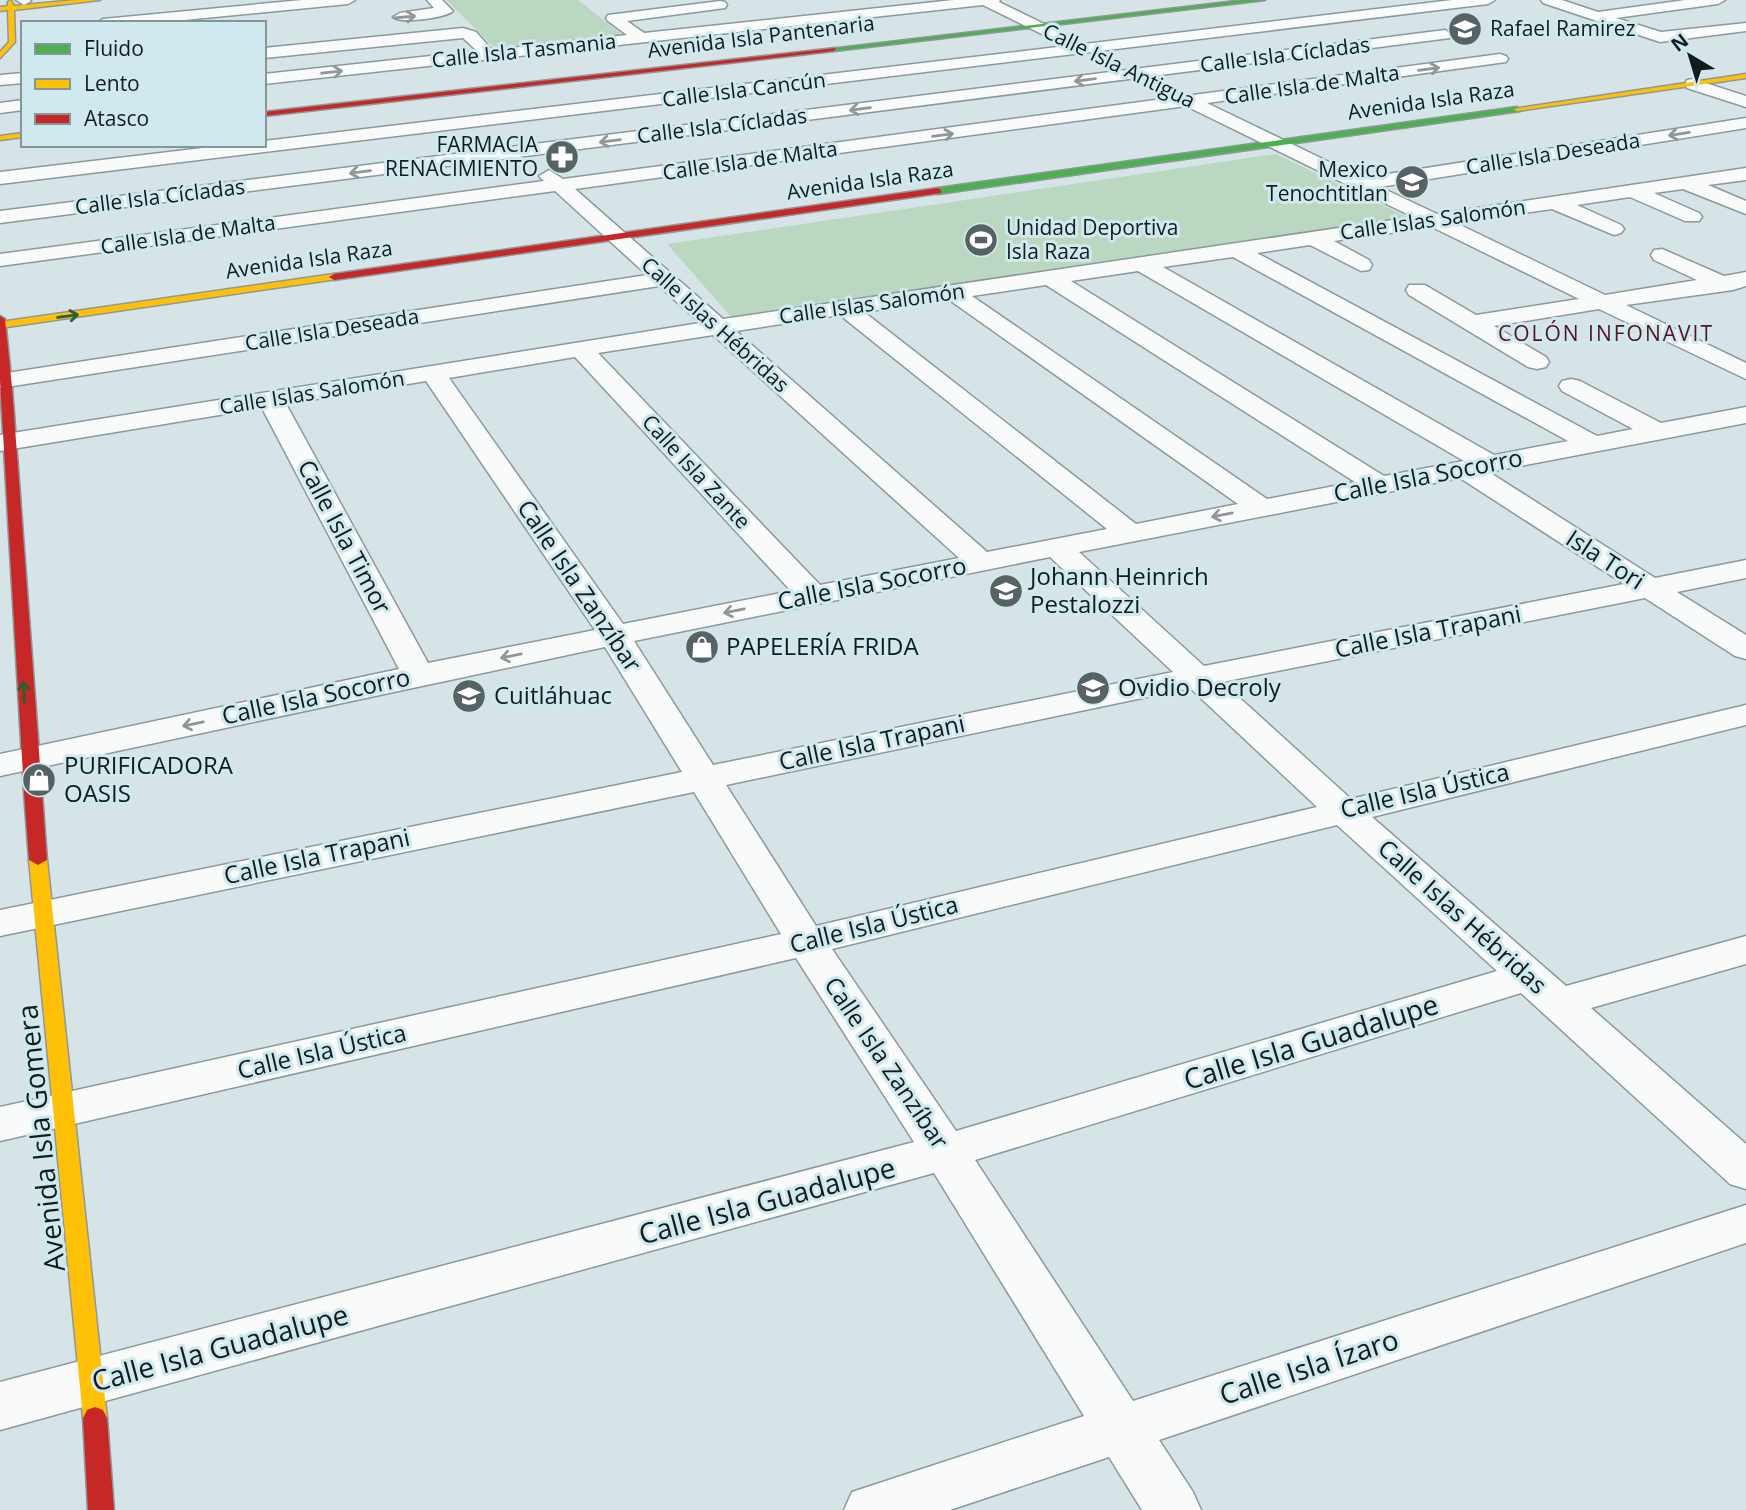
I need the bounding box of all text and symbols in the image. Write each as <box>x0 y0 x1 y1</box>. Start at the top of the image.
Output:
street label: Avenida Isla Pantenaria <box>646 8 876 64</box>
one-way arrow <box>394 10 416 23</box>
school or university icon: Rafael Ramirez <box>1446 10 1484 48</box>
place label: Rafael Ramirez <box>1490 14 1636 42</box>
street label: Calle Isla Antigua <box>1039 16 1200 114</box>
legend <box>21 21 266 147</box>
north arrow <box>1655 21 1725 91</box>
street label: Calle Isla Tasmania <box>430 26 617 74</box>
text: N <box>1665 28 1694 58</box>
street label: Calle Isla Cícladas <box>1198 30 1372 78</box>
text: Fluido <box>84 34 144 62</box>
street label: Calle Isla de Malta <box>1223 58 1401 110</box>
one-way arrow <box>1417 63 1440 76</box>
one-way arrow <box>320 65 343 78</box>
street label: Calle Isla Cancún <box>660 65 827 113</box>
text: Lento <box>84 69 140 97</box>
one-way arrow <box>1075 74 1097 87</box>
street label: Avenida Isla Raza <box>1346 74 1516 126</box>
street label: Calle Isla Cícladas <box>635 101 809 149</box>
one-way arrow <box>849 102 872 115</box>
text: Atasco <box>84 104 149 132</box>
street label: Calle Isla Deseada <box>1464 125 1642 181</box>
one-way arrow <box>931 128 954 141</box>
one-way arrow <box>1668 128 1690 141</box>
place label: FARMACIA RENACIMIENTO <box>385 130 539 182</box>
one-way arrow <box>599 134 622 147</box>
street label: Calle Isla de Malta <box>661 134 839 186</box>
pharmacy icon: FARMACIA RENACIMIENTO <box>543 138 581 176</box>
street label: Avenida Isla Raza <box>785 154 955 206</box>
place label: Mexico Tenochtitlan <box>1266 155 1388 207</box>
school or university icon: Mexico Tenochtitlan <box>1393 163 1431 201</box>
one-way arrow <box>349 166 372 179</box>
street label: Calle Isla Cícladas <box>73 172 247 220</box>
street label: Calle Islas Salomón <box>1338 192 1527 246</box>
street label: Calle Isla de Malta <box>99 208 277 260</box>
place label: Unidad Deportiva Isla Raza <box>1006 213 1178 265</box>
sports icon: Unidad Deportiva Isla Raza <box>962 221 1000 259</box>
street label: Avenida Isla Raza <box>224 233 394 285</box>
street label: Calle Islas Hébridas <box>636 250 795 398</box>
street label: Calle Islas Salomón <box>777 276 966 330</box>
street label: Calle Isla Deseada <box>243 301 421 357</box>
one-way arrow <box>56 309 78 322</box>
district label: COLÓN INFONAVIT <box>1498 319 1714 347</box>
street label: Calle Islas Salomón <box>217 364 406 420</box>
street label: Calle Isla Zante <box>636 408 757 535</box>
street label: Calle Isla Socorro <box>1331 440 1525 509</box>
street label: Calle Isla Timor <box>291 454 400 619</box>
street label: Calle Isla Zanzíbar <box>510 493 650 678</box>
one-way arrow <box>1211 509 1234 523</box>
street label: Isla Tori <box>1560 521 1651 596</box>
street label: Calle Isla Socorro <box>775 548 969 617</box>
place label: Johann Heinrich Pestalozzi <box>1028 559 1209 620</box>
school or university icon: Johann Heinrich Pestalozzi <box>987 572 1025 610</box>
street label: Calle Isla Trapani <box>1332 596 1524 665</box>
one-way arrow <box>723 605 746 619</box>
shop icon: PAPELERÍA FRIDA <box>683 628 721 666</box>
place label: PAPELERÍA FRIDA <box>726 629 919 662</box>
one-way arrow <box>500 650 523 664</box>
street label: Calle Isla Socorro <box>219 659 413 732</box>
school or university icon: Ovidio Decroly <box>1074 669 1112 707</box>
place label: Ovidio Decroly <box>1118 670 1282 703</box>
school or university icon: Cuitláhuac <box>450 677 488 715</box>
place label: Cuitláhuac <box>494 678 612 711</box>
one-way arrow <box>17 681 30 704</box>
street label: Calle Isla Trapani <box>776 706 968 777</box>
one-way arrow <box>182 718 205 732</box>
place label: PURIFICADORA OASIS <box>64 748 234 809</box>
street label: Calle Isla Ústica <box>1337 754 1512 825</box>
shop icon: PURIFICADORA OASIS <box>20 761 58 799</box>
street label: Calle Isla Trapani <box>221 820 413 891</box>
street label: Calle Islas Hébridas <box>1371 831 1555 1001</box>
street label: Calle Isla Ústica <box>786 887 961 960</box>
street label: Calle Isla Zanzíbar <box>817 970 957 1155</box>
street label: Calle Isla Guadalupe <box>1179 984 1443 1098</box>
street label: Avenida Isla Gomera <box>7 1003 73 1274</box>
street label: Calle Isla Ústica <box>234 1015 409 1086</box>
street label: Calle Isla Guadalupe <box>634 1147 899 1253</box>
street label: Calle Isla Guadalupe <box>87 1294 352 1400</box>
street label: Calle Isla Ízaro <box>1214 1319 1403 1413</box>

